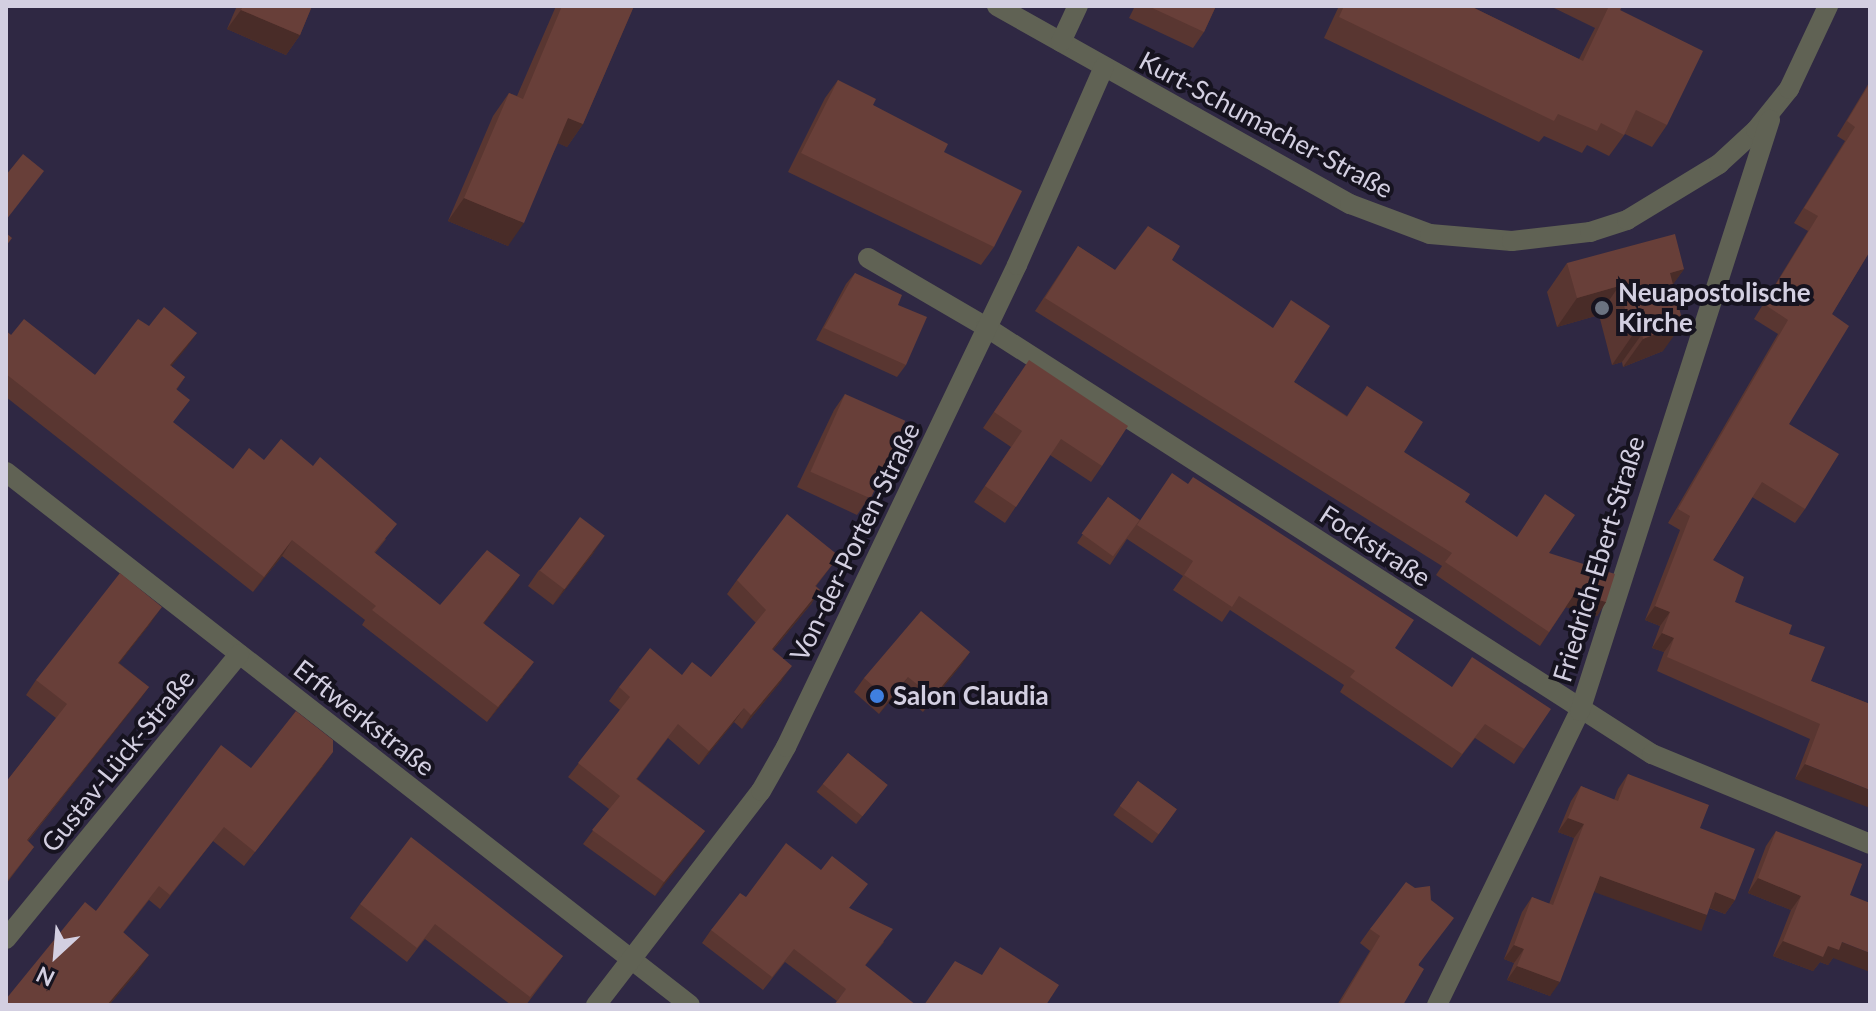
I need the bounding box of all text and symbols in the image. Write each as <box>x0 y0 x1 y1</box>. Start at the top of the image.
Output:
street label: Kurt-Schumacher-Straße <box>1134 45 1398 205</box>
place label: Neuapostolische Kirche <box>1618 277 1811 338</box>
marker: Neuapostolische Kirche <box>1593 299 1611 317</box>
street label: Von-der-Porten-Straße <box>784 418 926 666</box>
street label: Friedrich-Ebert-Straße <box>1547 432 1651 686</box>
street label: Fockstraße <box>1314 499 1436 593</box>
street label: Erftwerkstraße <box>287 653 441 783</box>
street label: Gustav-Lück-Straße <box>35 664 201 858</box>
place label: Salon Claudia <box>893 680 1049 712</box>
marker: Salon Claudia <box>868 687 886 705</box>
north arrow <box>16 915 96 995</box>
text: N <box>32 961 59 993</box>

